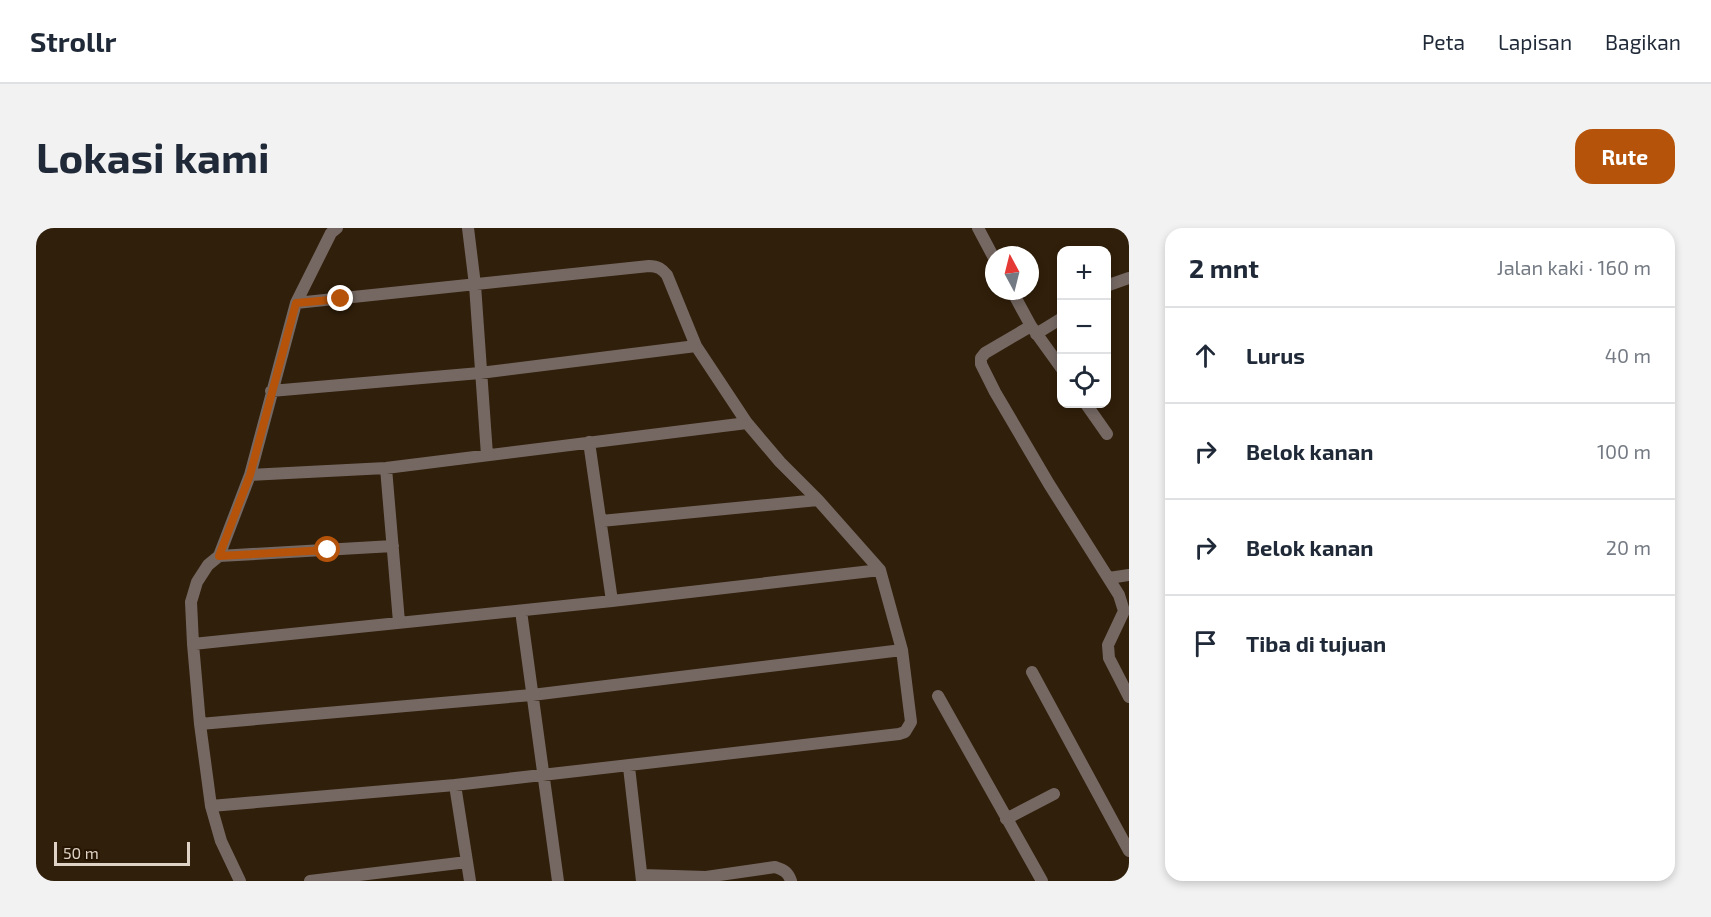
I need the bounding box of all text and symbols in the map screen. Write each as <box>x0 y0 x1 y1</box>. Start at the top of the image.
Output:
text: Strollr <box>30 24 116 58</box>
text: Peta <box>1422 29 1465 54</box>
text: Lapisan <box>1498 29 1572 54</box>
text: Bagikan <box>1605 29 1681 54</box>
button: Rute <box>1575 129 1675 184</box>
text: Lokasi kami <box>36 131 270 181</box>
north arrow <box>985 246 1039 300</box>
map controls <box>1057 246 1111 408</box>
button: + <box>1057 246 1111 300</box>
text: 2 mnt <box>1189 252 1259 283</box>
text: Jalan kaki · 160 m <box>1497 255 1651 279</box>
route end <box>327 285 353 311</box>
button: − <box>1057 300 1111 354</box>
icon: ahead <box>1189 339 1222 372</box>
text: Lurus <box>1246 342 1305 368</box>
text: 40 m <box>1605 343 1651 367</box>
button: locate <box>1057 354 1111 408</box>
icon: right <box>1189 435 1222 468</box>
text: Belok kanan <box>1246 438 1373 464</box>
text: 100 m <box>1597 439 1651 463</box>
icon: right <box>1189 531 1222 564</box>
text: Belok kanan <box>1246 534 1373 560</box>
text: 20 m <box>1606 535 1651 559</box>
route start <box>314 536 340 562</box>
icon: arrive <box>1189 627 1222 660</box>
text: Tiba di tujuan <box>1246 630 1386 656</box>
scale bar <box>54 839 190 866</box>
text: 50 m <box>63 843 99 862</box>

